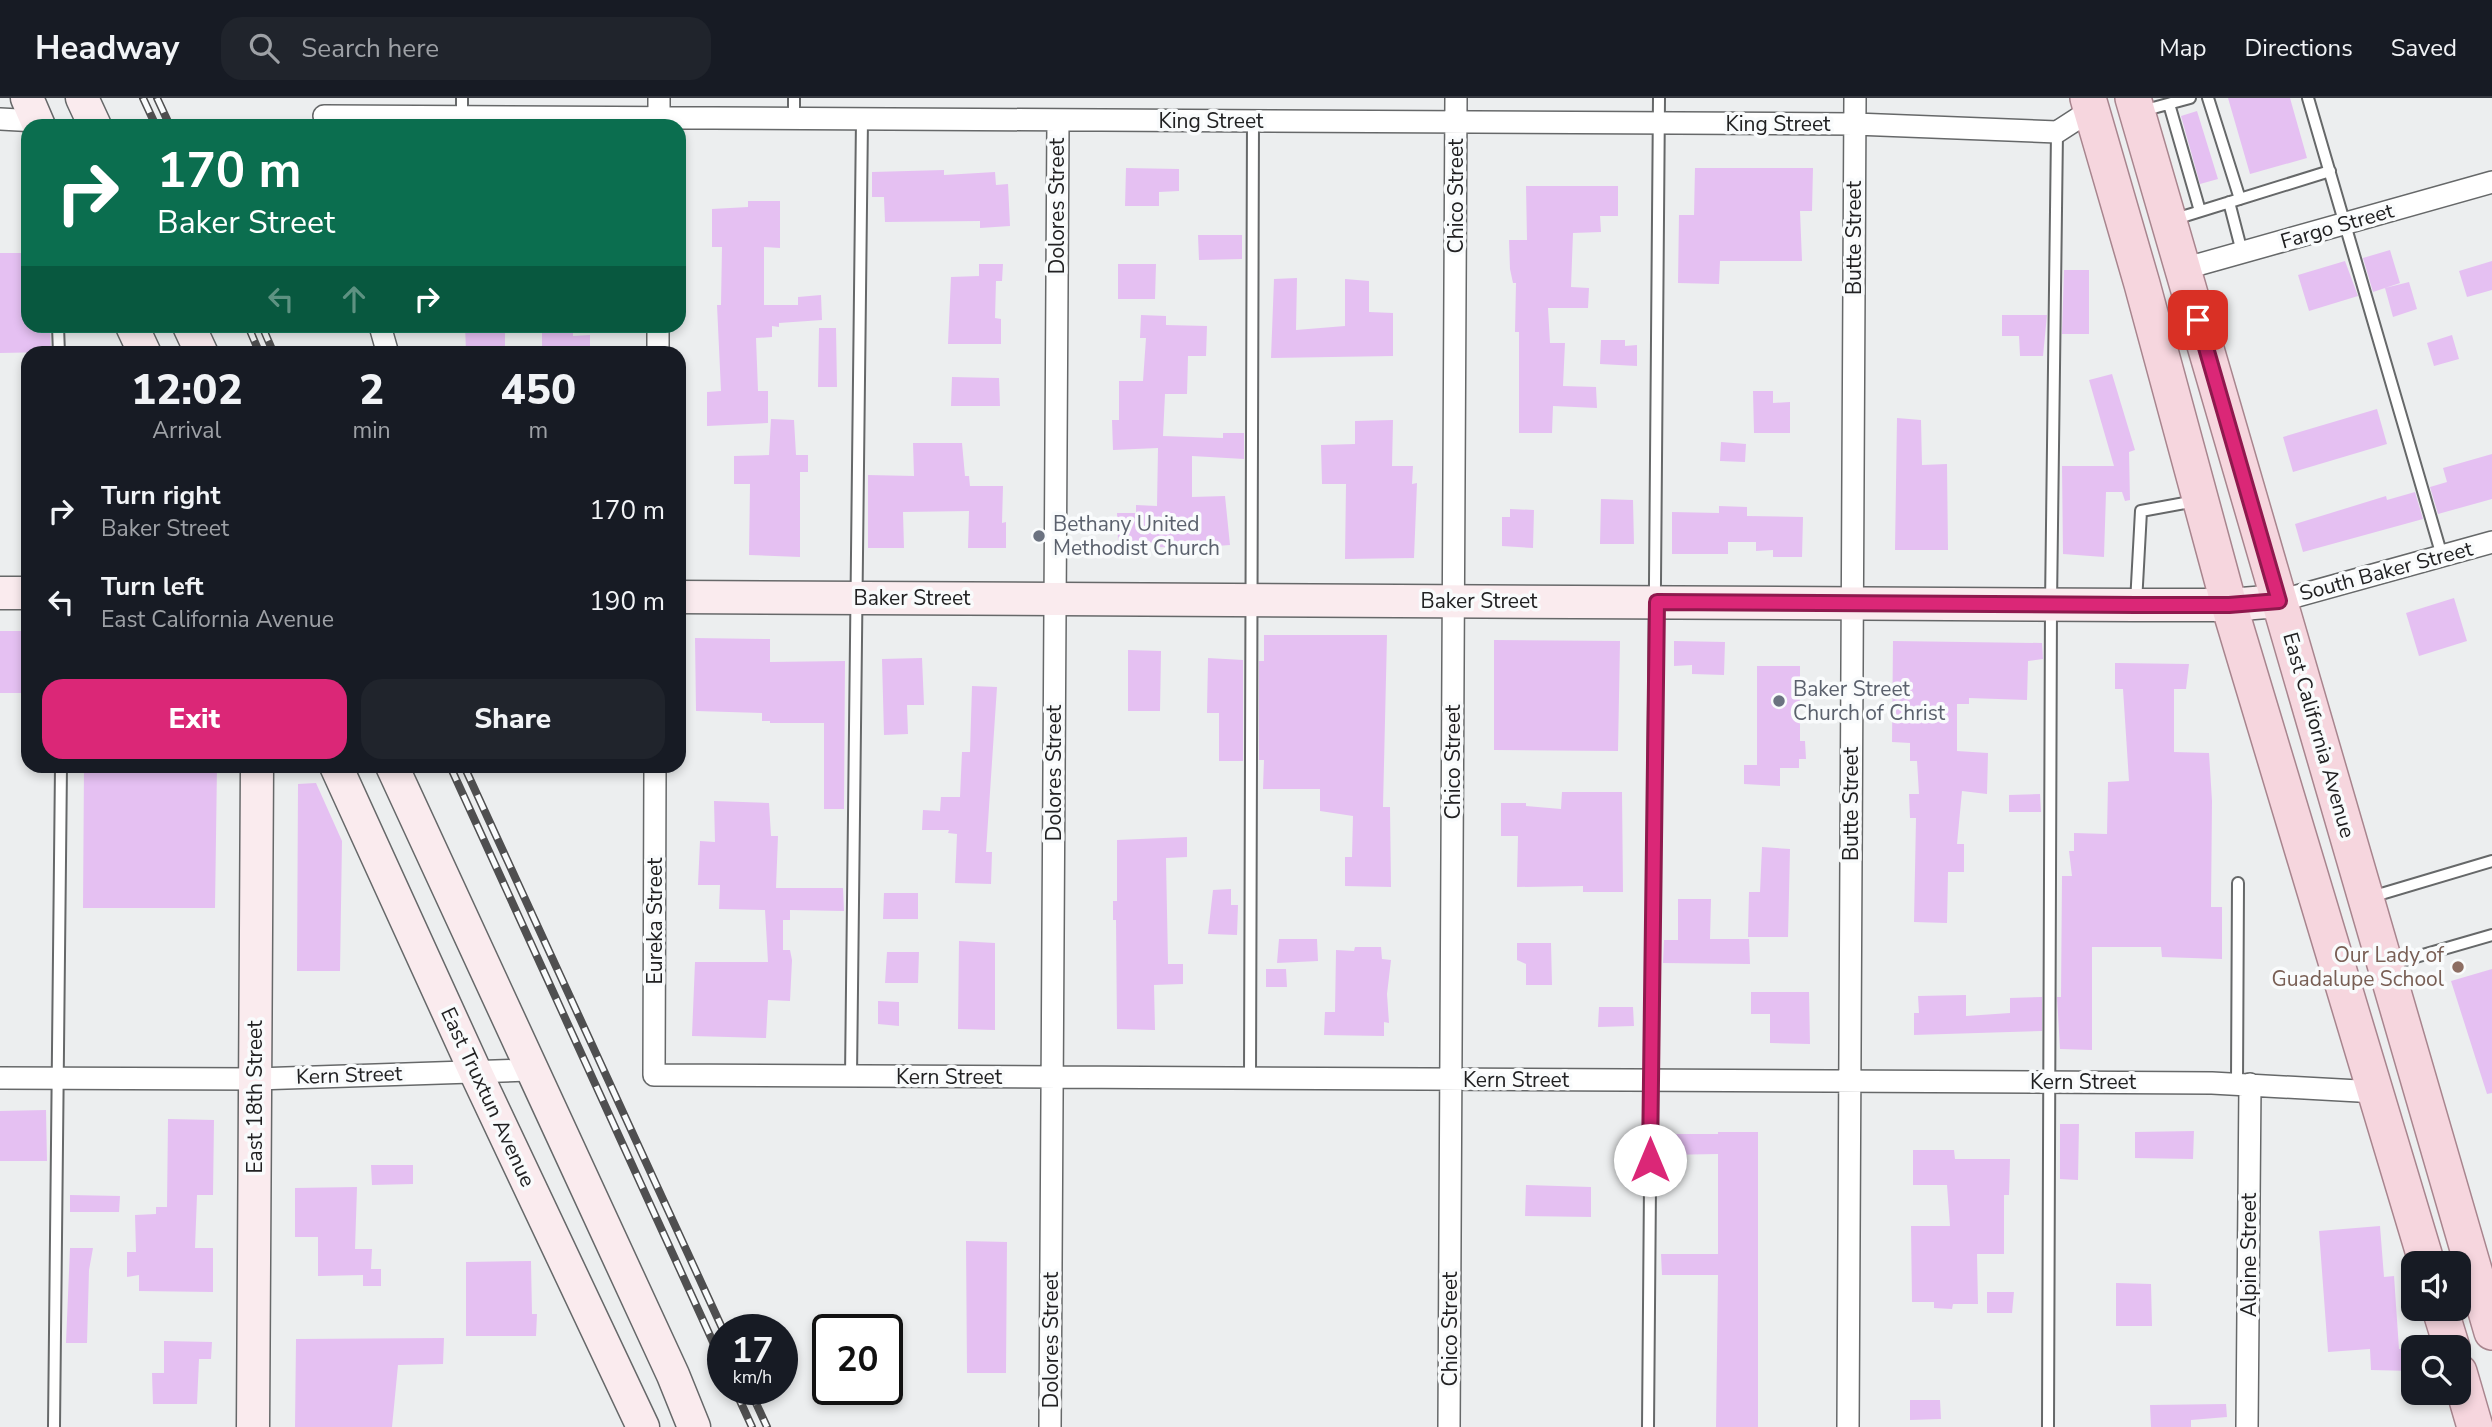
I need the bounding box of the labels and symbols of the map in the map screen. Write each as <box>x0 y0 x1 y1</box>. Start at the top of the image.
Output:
street label: King Street <box>1159 107 1264 135</box>
street label: King Street <box>1726 110 1831 138</box>
street label: Dolores Street <box>1043 137 1071 274</box>
street label: Chico Street <box>1442 138 1470 253</box>
street label: Butte Street <box>1840 180 1868 295</box>
street label: Fargo Street <box>2277 196 2397 255</box>
pin <box>2168 290 2228 350</box>
place label: Bethany United Methodist Church <box>1053 510 1220 562</box>
marker: Bethany United Methodist Church <box>1031 528 1047 544</box>
street label: South Baker Street <box>2296 534 2476 608</box>
street label: Baker Street <box>854 584 971 612</box>
street label: Baker Street <box>1421 587 1538 615</box>
street label: East California Avenue <box>2276 629 2362 841</box>
place label: Baker Street Church of Christ <box>1793 675 1946 727</box>
marker: Baker Street Church of Christ <box>1771 693 1787 709</box>
street label: Dolores Street <box>1040 704 1068 841</box>
street label: Chico Street <box>1439 704 1467 819</box>
street label: Butte Street <box>1837 746 1865 861</box>
street label: Eureka Street <box>641 857 669 984</box>
place label: Our Lady of Guadalupe School <box>2272 941 2445 993</box>
marker: Our Lady of Guadalupe School <box>2450 959 2466 975</box>
street label: East Truxtun Avenue <box>434 1003 542 1191</box>
street label: East 18th Street <box>241 1020 269 1174</box>
street label: Kern Street <box>295 1059 403 1091</box>
street label: Kern Street <box>896 1063 1003 1091</box>
street label: Kern Street <box>1463 1066 1570 1094</box>
street label: Kern Street <box>2030 1068 2137 1096</box>
position arrow <box>1613 1123 1687 1197</box>
street label: Alpine Street <box>2235 1192 2263 1317</box>
street label: Dolores Street <box>1037 1271 1065 1408</box>
street label: Chico Street <box>1436 1271 1464 1386</box>
speed limit sign: 20 <box>812 1314 903 1405</box>

